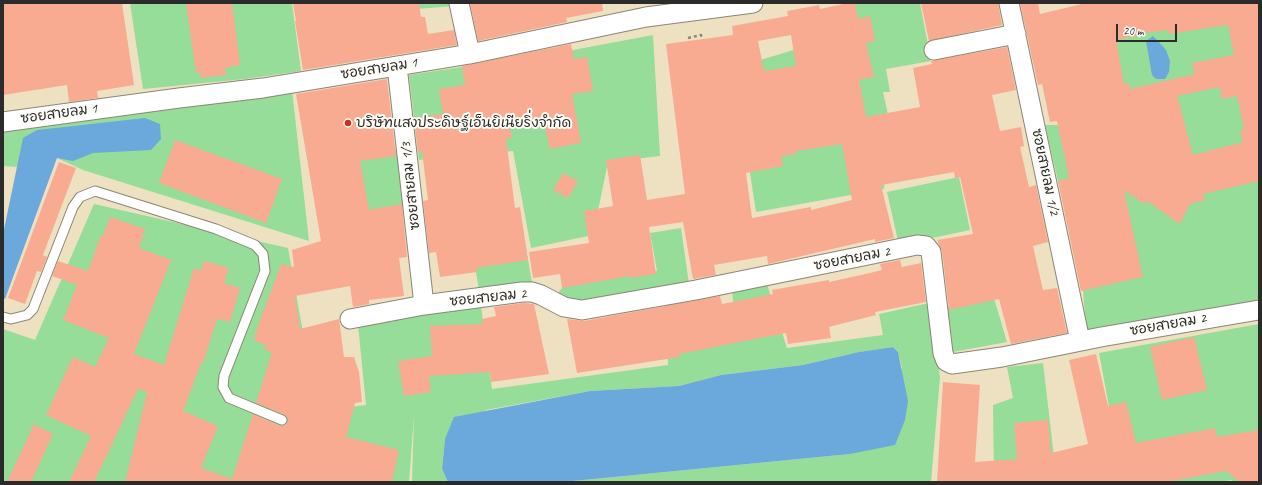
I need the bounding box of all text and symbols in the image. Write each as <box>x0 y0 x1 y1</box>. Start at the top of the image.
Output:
scale bar <box>1118 16 1179 42</box>
text: 20 m <box>1123 23 1143 39</box>
street label: ซอยสายลม 1 <box>340 55 418 83</box>
street label: ซอยสายลม 1 <box>20 100 98 128</box>
place label: บริษัทแสงประดิษฐ์เอ็นยิเนียริ่งจำกัด <box>356 115 571 131</box>
marker: บริษัทแสงประดิษฐ์เอ็นยิเนียริ่งจำกัด <box>343 118 353 128</box>
street label: ซอยสายลม 1/2 <box>1028 127 1062 217</box>
street label: ซอยสายลม 1/3 <box>398 141 424 231</box>
street label: ซอยสายลม 2 <box>813 243 891 275</box>
street label: ซอยสายลม 2 <box>449 286 527 310</box>
street label: ซอยสายลม 2 <box>1129 310 1207 340</box>

